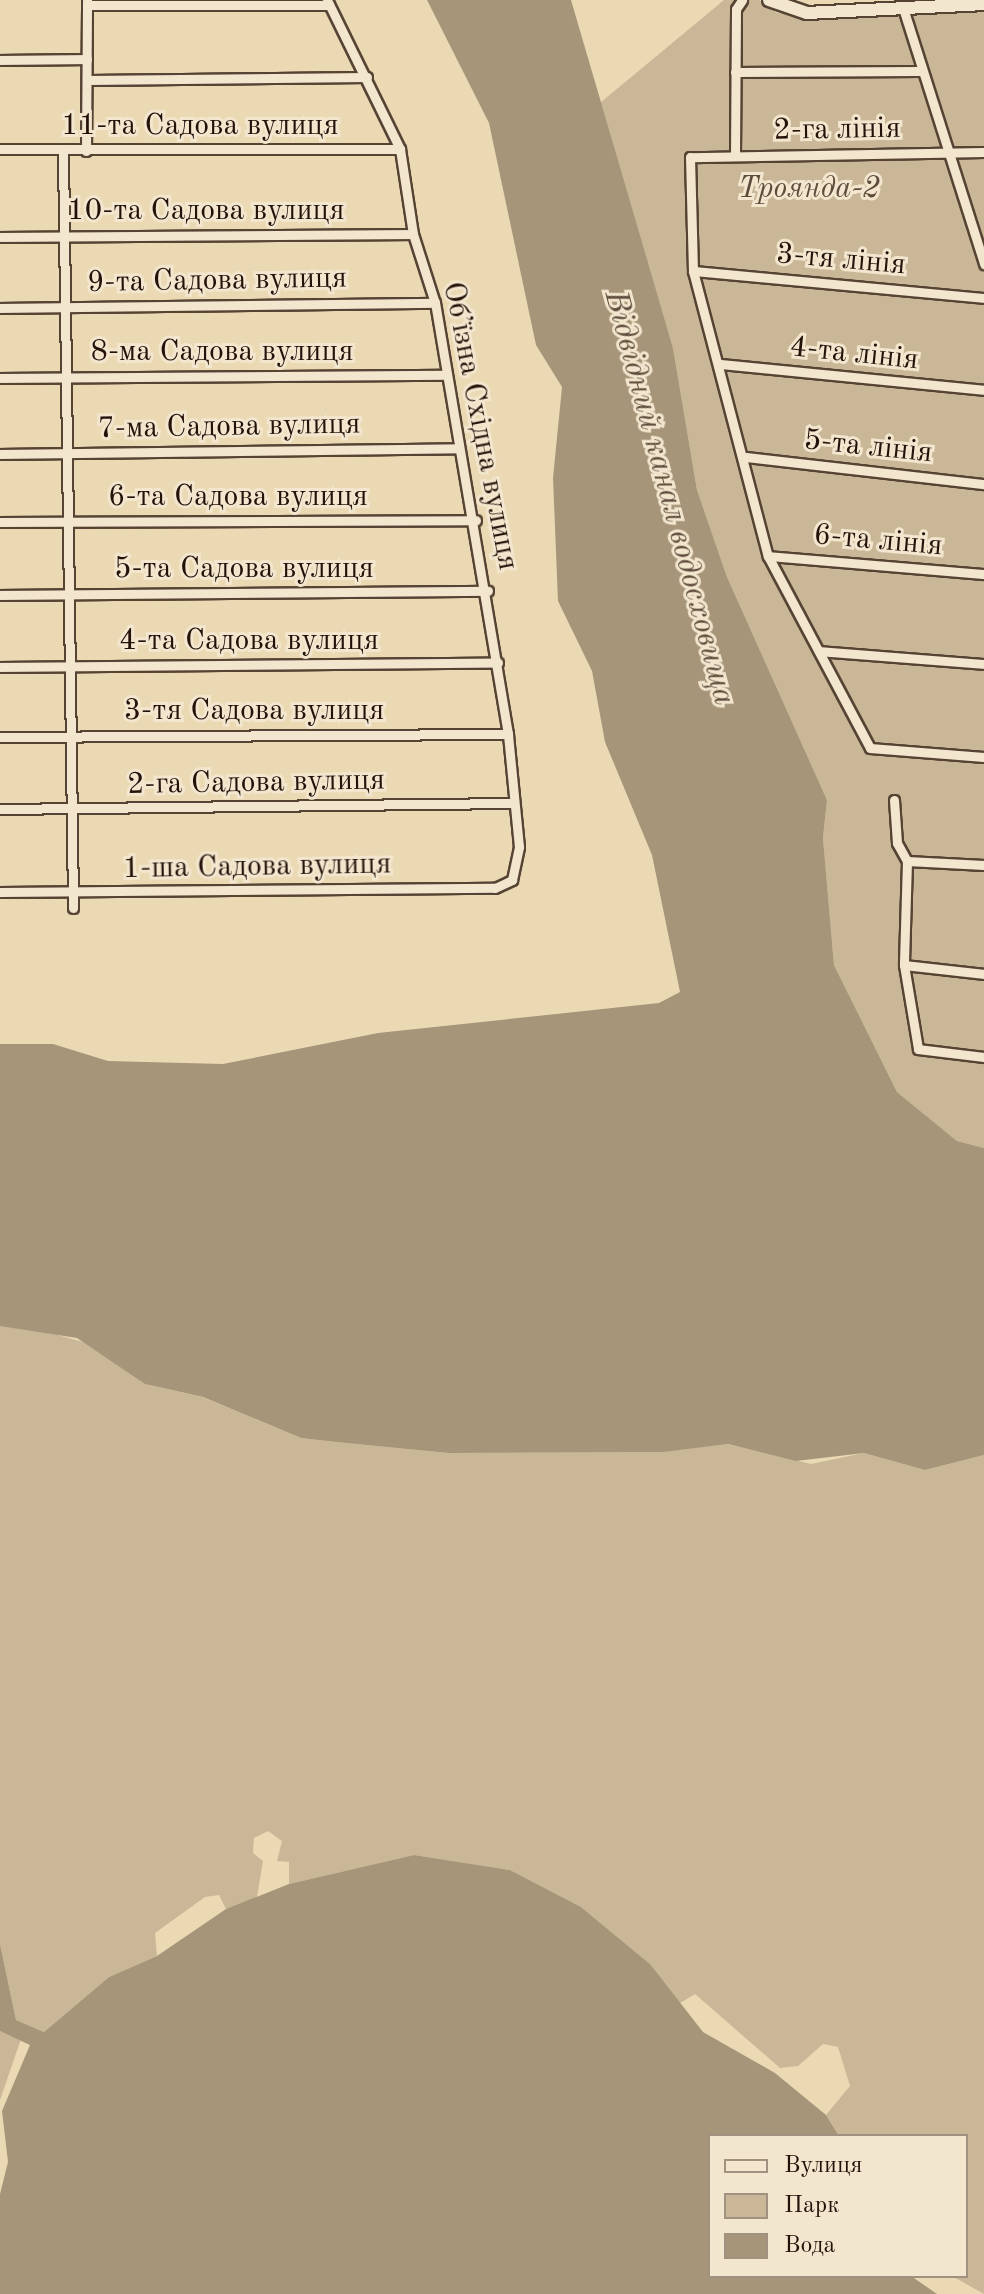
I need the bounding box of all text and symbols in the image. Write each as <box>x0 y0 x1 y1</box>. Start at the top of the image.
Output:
street label: 11-та Садова вулиця <box>61 108 339 144</box>
street label: 2-га лінія <box>773 111 901 149</box>
park label: Троянда-2 <box>738 171 880 207</box>
street label: 10-та Садова вулиця <box>67 193 345 229</box>
street label: 3-тя лінія <box>775 236 907 284</box>
street label: 9-та Садова вулиця <box>87 261 347 301</box>
street label: Обʼїзна Східна вулиця <box>434 279 526 573</box>
water label: Відвідний канал водосховища <box>594 286 742 710</box>
street label: 4-та лінія <box>788 329 920 379</box>
street label: 8-ма Садова вулиця <box>90 334 354 370</box>
street label: 7-ма Садова вулиця <box>97 407 361 447</box>
street label: 5-та лінія <box>802 422 934 472</box>
street label: 6-та Садова вулиця <box>108 479 368 515</box>
street label: 6-та лінія <box>812 517 944 565</box>
street label: 5-та Садова вулиця <box>114 551 374 587</box>
street label: 4-та Садова вулиця <box>119 623 379 659</box>
street label: 3-тя Садова вулиця <box>124 693 384 729</box>
street label: 2-га Садова вулиця <box>127 763 385 803</box>
street label: 1-ша Садова вулиця <box>122 847 392 887</box>
legend <box>708 2134 968 2278</box>
text: Вулиця <box>784 2154 863 2178</box>
text: Парк <box>784 2194 839 2218</box>
text: Вода <box>784 2234 835 2258</box>

